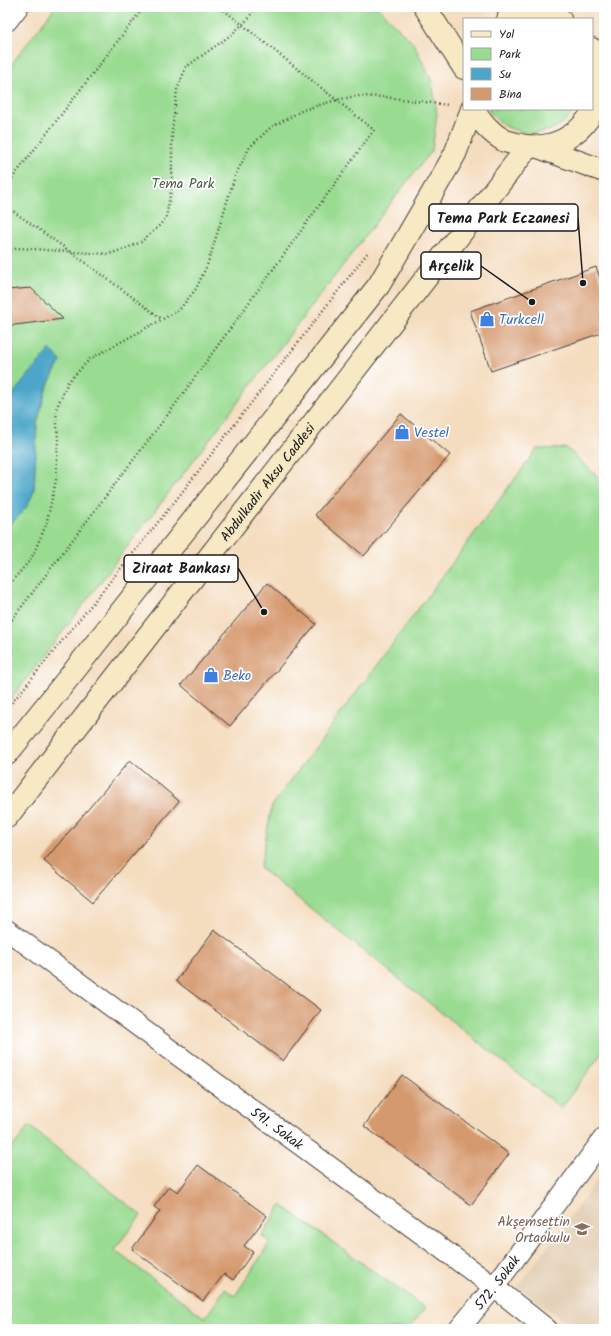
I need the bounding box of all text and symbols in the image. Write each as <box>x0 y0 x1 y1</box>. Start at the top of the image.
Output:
legend <box>463 18 593 110</box>
text: Yol <box>499 25 514 44</box>
text: Park <box>499 45 521 64</box>
text: Su <box>499 65 511 84</box>
text: Bina <box>499 85 522 104</box>
park label: Tema Park <box>152 173 215 195</box>
callout: Tema Park Eczanesi <box>429 204 578 231</box>
text: Tema Park Eczanesi <box>437 207 570 231</box>
callout: Arçelik <box>421 252 481 279</box>
text: Arçelik <box>429 255 474 279</box>
place label: Turkcell <box>499 309 544 331</box>
shop icon: Turkcell <box>478 310 496 328</box>
street label: Abdulkadir Aksu Caddesi <box>215 418 322 547</box>
place label: Vestel <box>414 422 449 444</box>
shop icon: Vestel <box>393 423 411 441</box>
callout: Ziraat Bankası <box>124 555 238 582</box>
text: Ziraat Bankası <box>132 557 230 581</box>
place label: Beko <box>223 665 251 687</box>
shop icon: Beko <box>202 666 220 684</box>
street label: 591. Sokak <box>245 1102 308 1156</box>
place label: Akşemsettin Ortaokulu <box>498 1211 570 1249</box>
school or university icon: Akşemsettin Ortaokulu <box>573 1220 591 1238</box>
street label: 572. Sokak <box>469 1250 526 1315</box>

